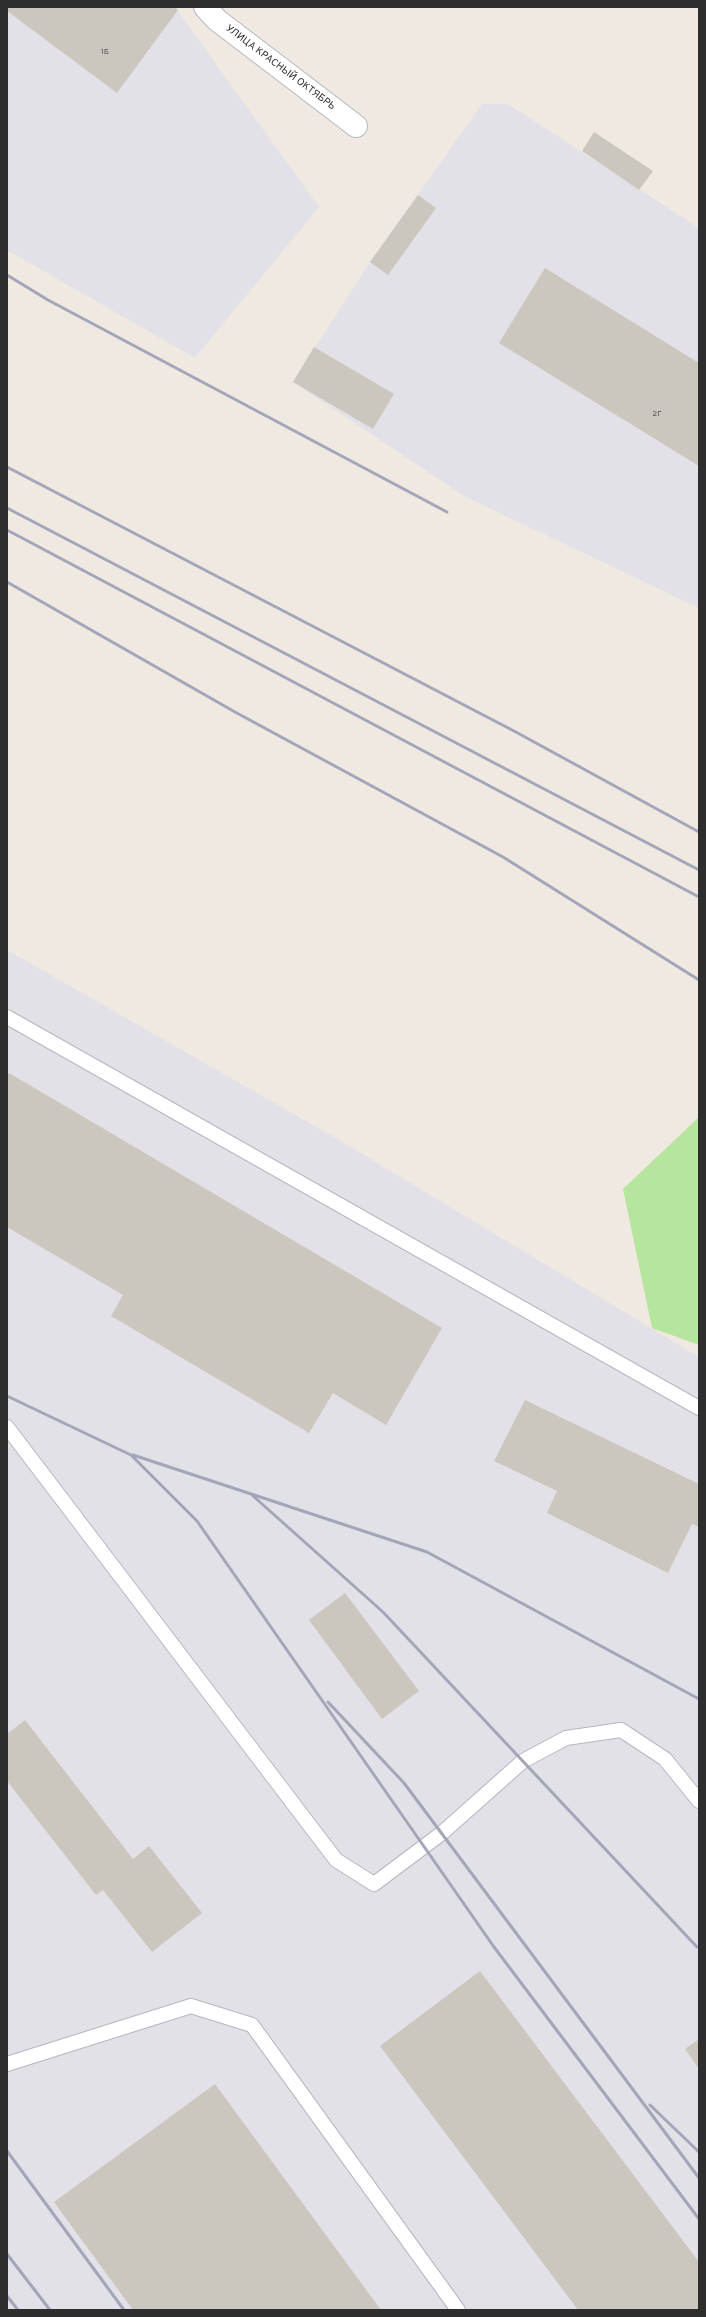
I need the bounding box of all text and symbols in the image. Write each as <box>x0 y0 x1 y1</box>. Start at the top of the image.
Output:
street label: УЛИЦА КРАСНЫЙ ОКТЯБРЬ <box>223 23 337 113</box>
house number: 1Б <box>101 47 109 57</box>
house number: 2Г <box>652 409 662 419</box>

